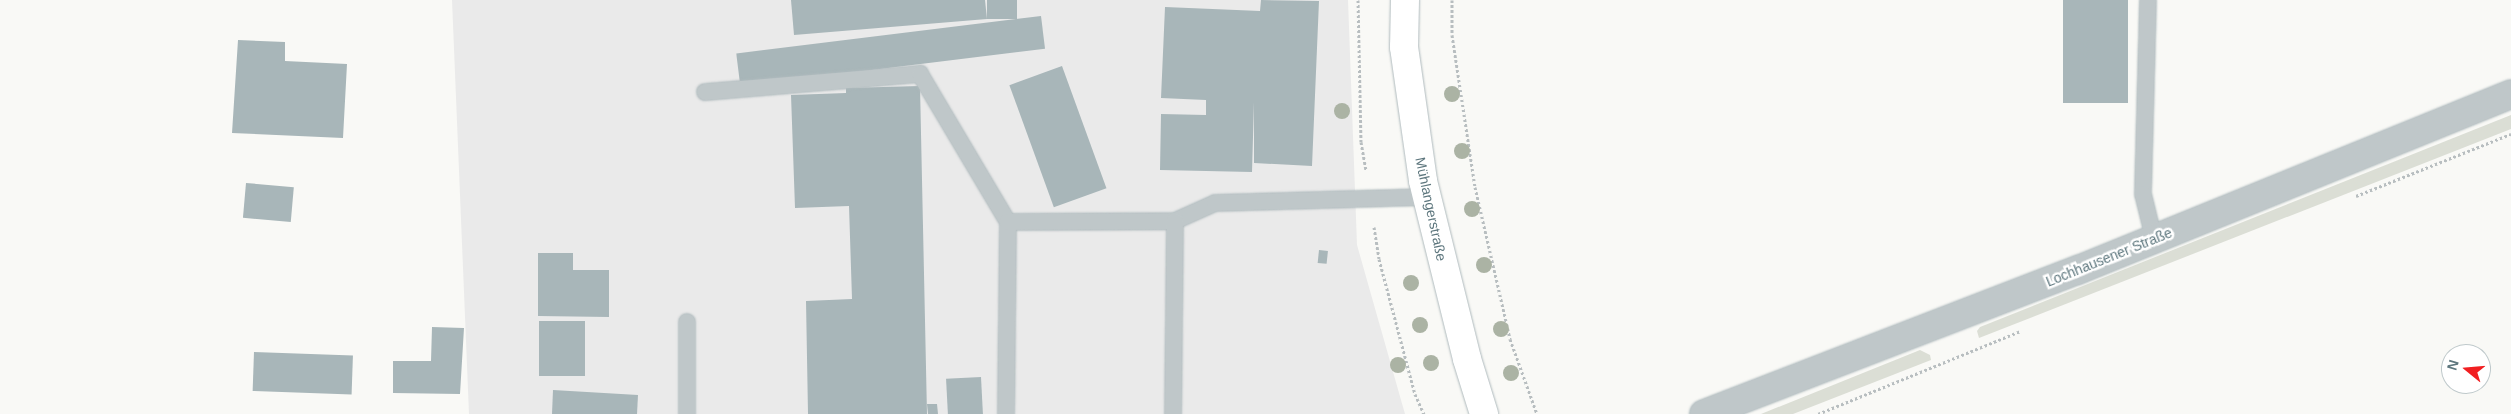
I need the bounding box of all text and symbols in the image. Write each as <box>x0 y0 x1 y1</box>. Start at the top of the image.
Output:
street label: Mühlangerstraße <box>1412 155 1450 263</box>
street label: Lochhausener Straße <box>2043 224 2175 290</box>
north arrow <box>2441 344 2491 394</box>
text: N <box>2443 358 2462 372</box>

